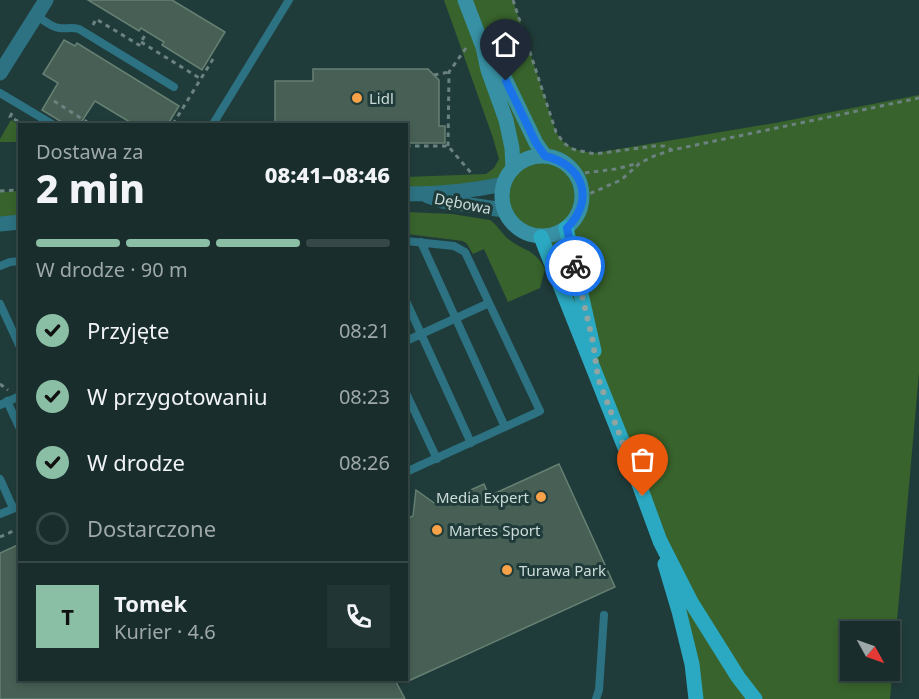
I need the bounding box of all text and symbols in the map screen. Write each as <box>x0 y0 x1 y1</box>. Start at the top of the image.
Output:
pin <box>480 19 531 81</box>
icon: home <box>489 28 522 61</box>
place label: Lidl <box>369 88 394 108</box>
marker: Lidl <box>350 91 364 105</box>
text: Dostawa za <box>36 138 143 165</box>
text: 08:41–08:46 <box>265 159 390 189</box>
text: 2 min <box>36 161 145 214</box>
street label: Dębowa <box>433 188 493 218</box>
courier <box>545 236 605 296</box>
icon: bike <box>559 250 592 283</box>
text: W drodze · 90 m <box>36 256 188 283</box>
icon: check <box>36 314 69 347</box>
text: Przyjęte <box>87 315 169 345</box>
text: 08:21 <box>339 317 390 344</box>
icon: check <box>36 380 69 413</box>
text: W przygotowaniu <box>87 381 268 411</box>
text: 08:23 <box>339 383 390 410</box>
pin <box>617 434 668 496</box>
icon: bag <box>626 443 659 476</box>
icon: check <box>36 446 69 479</box>
text: W drodze <box>87 447 185 477</box>
text: 08:26 <box>339 449 390 476</box>
place label: Media Expert <box>436 487 530 507</box>
marker: Media Expert <box>534 490 548 504</box>
text: Dostarczone <box>87 513 216 543</box>
place label: Martes Sport <box>449 520 541 540</box>
marker: Martes Sport <box>430 523 444 537</box>
place label: Turawa Park <box>519 560 606 580</box>
marker: Turawa Park <box>500 563 514 577</box>
button: phone <box>327 585 390 648</box>
text: Tomek <box>114 588 187 618</box>
text: T <box>61 601 74 631</box>
text: Kurier · 4.6 <box>114 618 216 645</box>
north arrow <box>840 621 900 681</box>
map controls <box>840 621 900 681</box>

